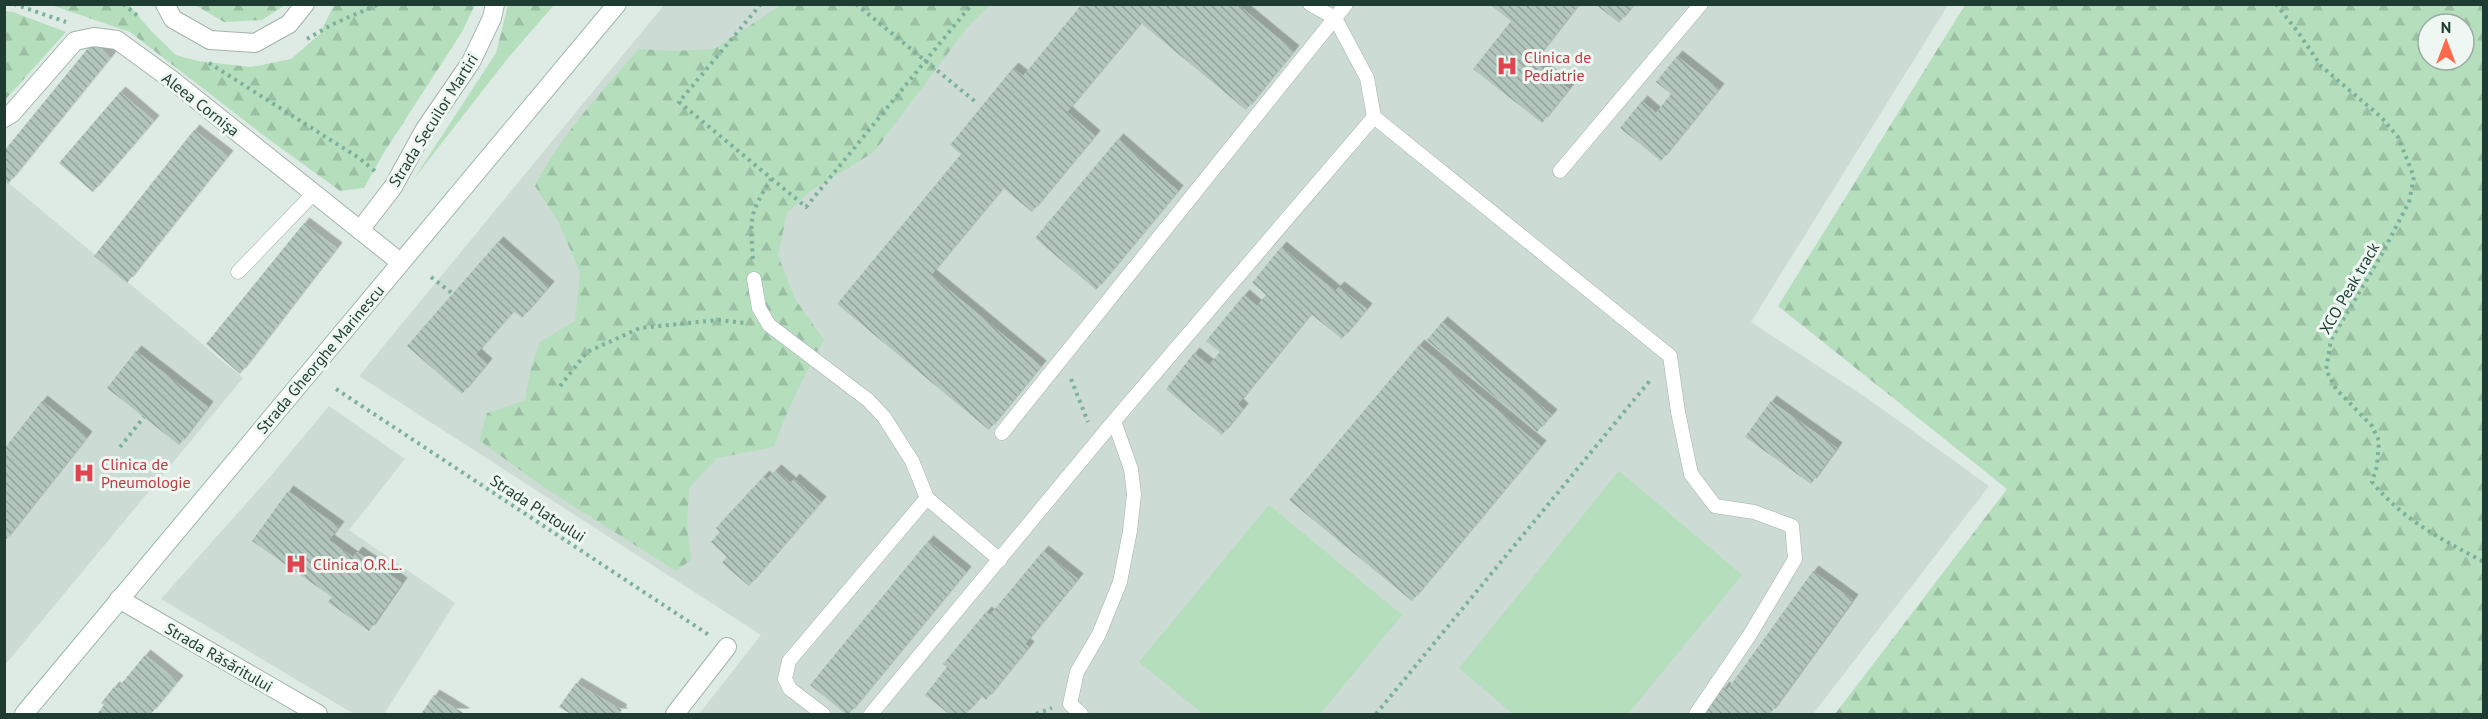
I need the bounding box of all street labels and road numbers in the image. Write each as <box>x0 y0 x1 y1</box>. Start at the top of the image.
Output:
street label: Strada Secuilor Martiri <box>384 50 482 190</box>
street label: Aleea Cornișa <box>158 68 244 140</box>
street label: XCO Peak track <box>2315 238 2383 337</box>
street label: Strada Gheorghe Marinescu <box>252 281 388 437</box>
street label: Strada Platoului <box>487 470 589 546</box>
street label: Strada Răsăritului <box>161 618 277 696</box>

